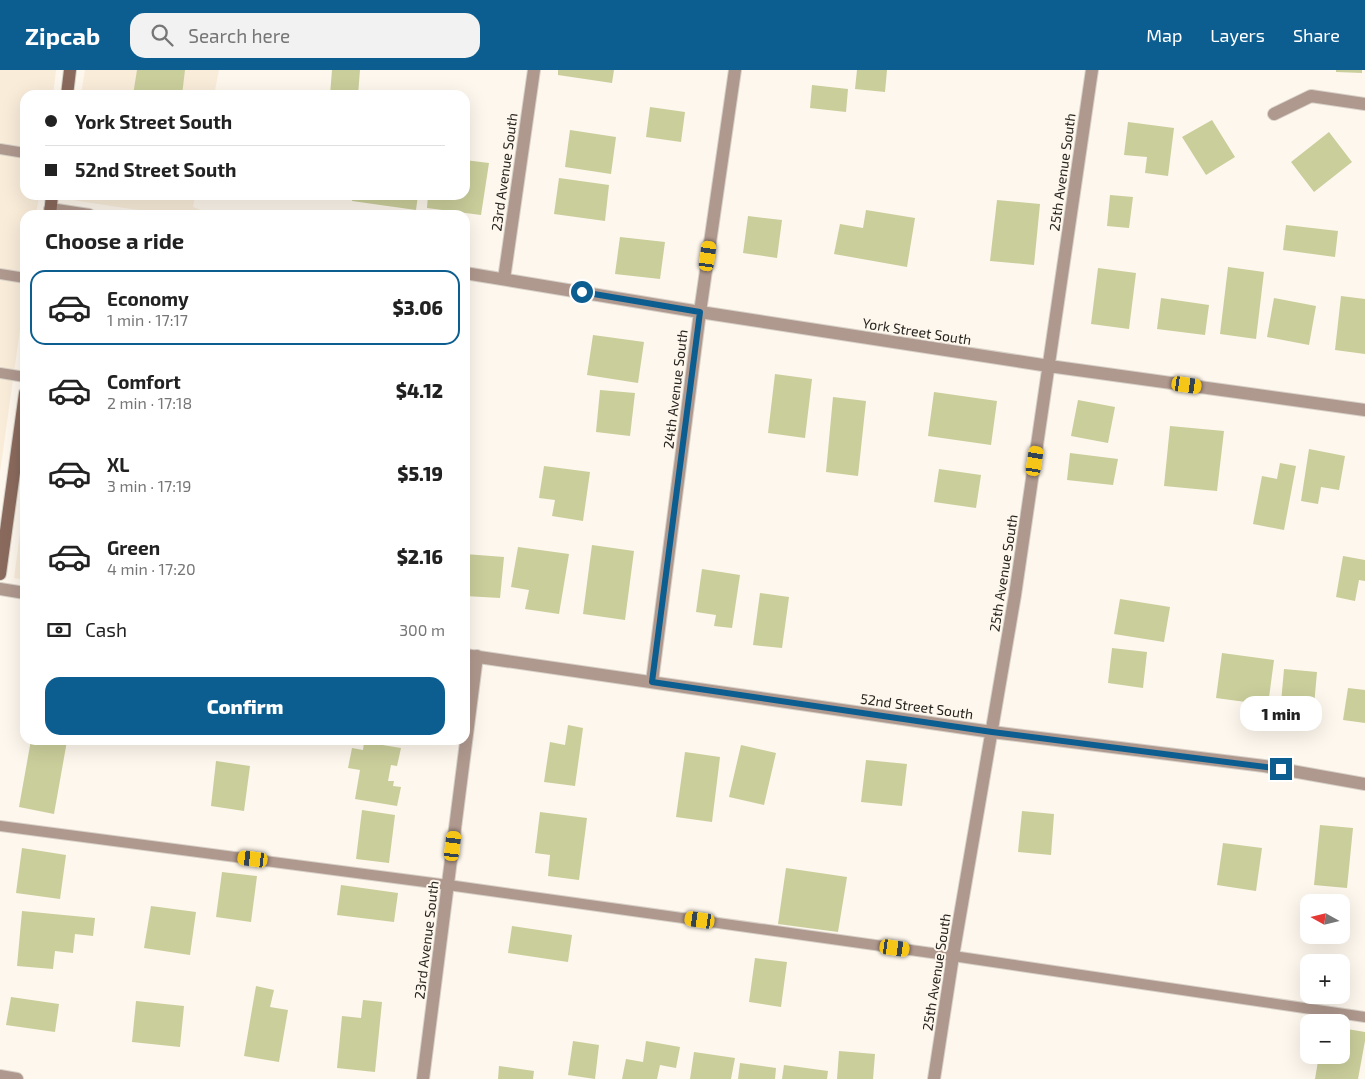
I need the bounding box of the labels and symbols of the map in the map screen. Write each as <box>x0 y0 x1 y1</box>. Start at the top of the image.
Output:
street label: 23rd Avenue South <box>487 112 521 232</box>
street label: 25th Avenue South <box>1045 112 1079 232</box>
car <box>698 240 717 272</box>
route start <box>571 281 593 303</box>
street label: York Street South <box>861 314 973 348</box>
street label: 24th Avenue South <box>659 328 691 450</box>
car <box>1171 375 1202 395</box>
car <box>1025 445 1044 477</box>
street label: 25th Avenue South <box>985 513 1021 633</box>
street label: 52nd Street South <box>859 690 975 722</box>
callout: 1 min <box>1240 696 1322 732</box>
route end <box>1270 758 1292 780</box>
car <box>443 830 462 862</box>
car <box>237 850 268 868</box>
street label: 23rd Avenue South <box>410 880 442 1000</box>
north arrow <box>1300 894 1350 944</box>
car <box>684 910 715 930</box>
street label: 25th Avenue South <box>918 912 954 1032</box>
car <box>879 938 910 958</box>

